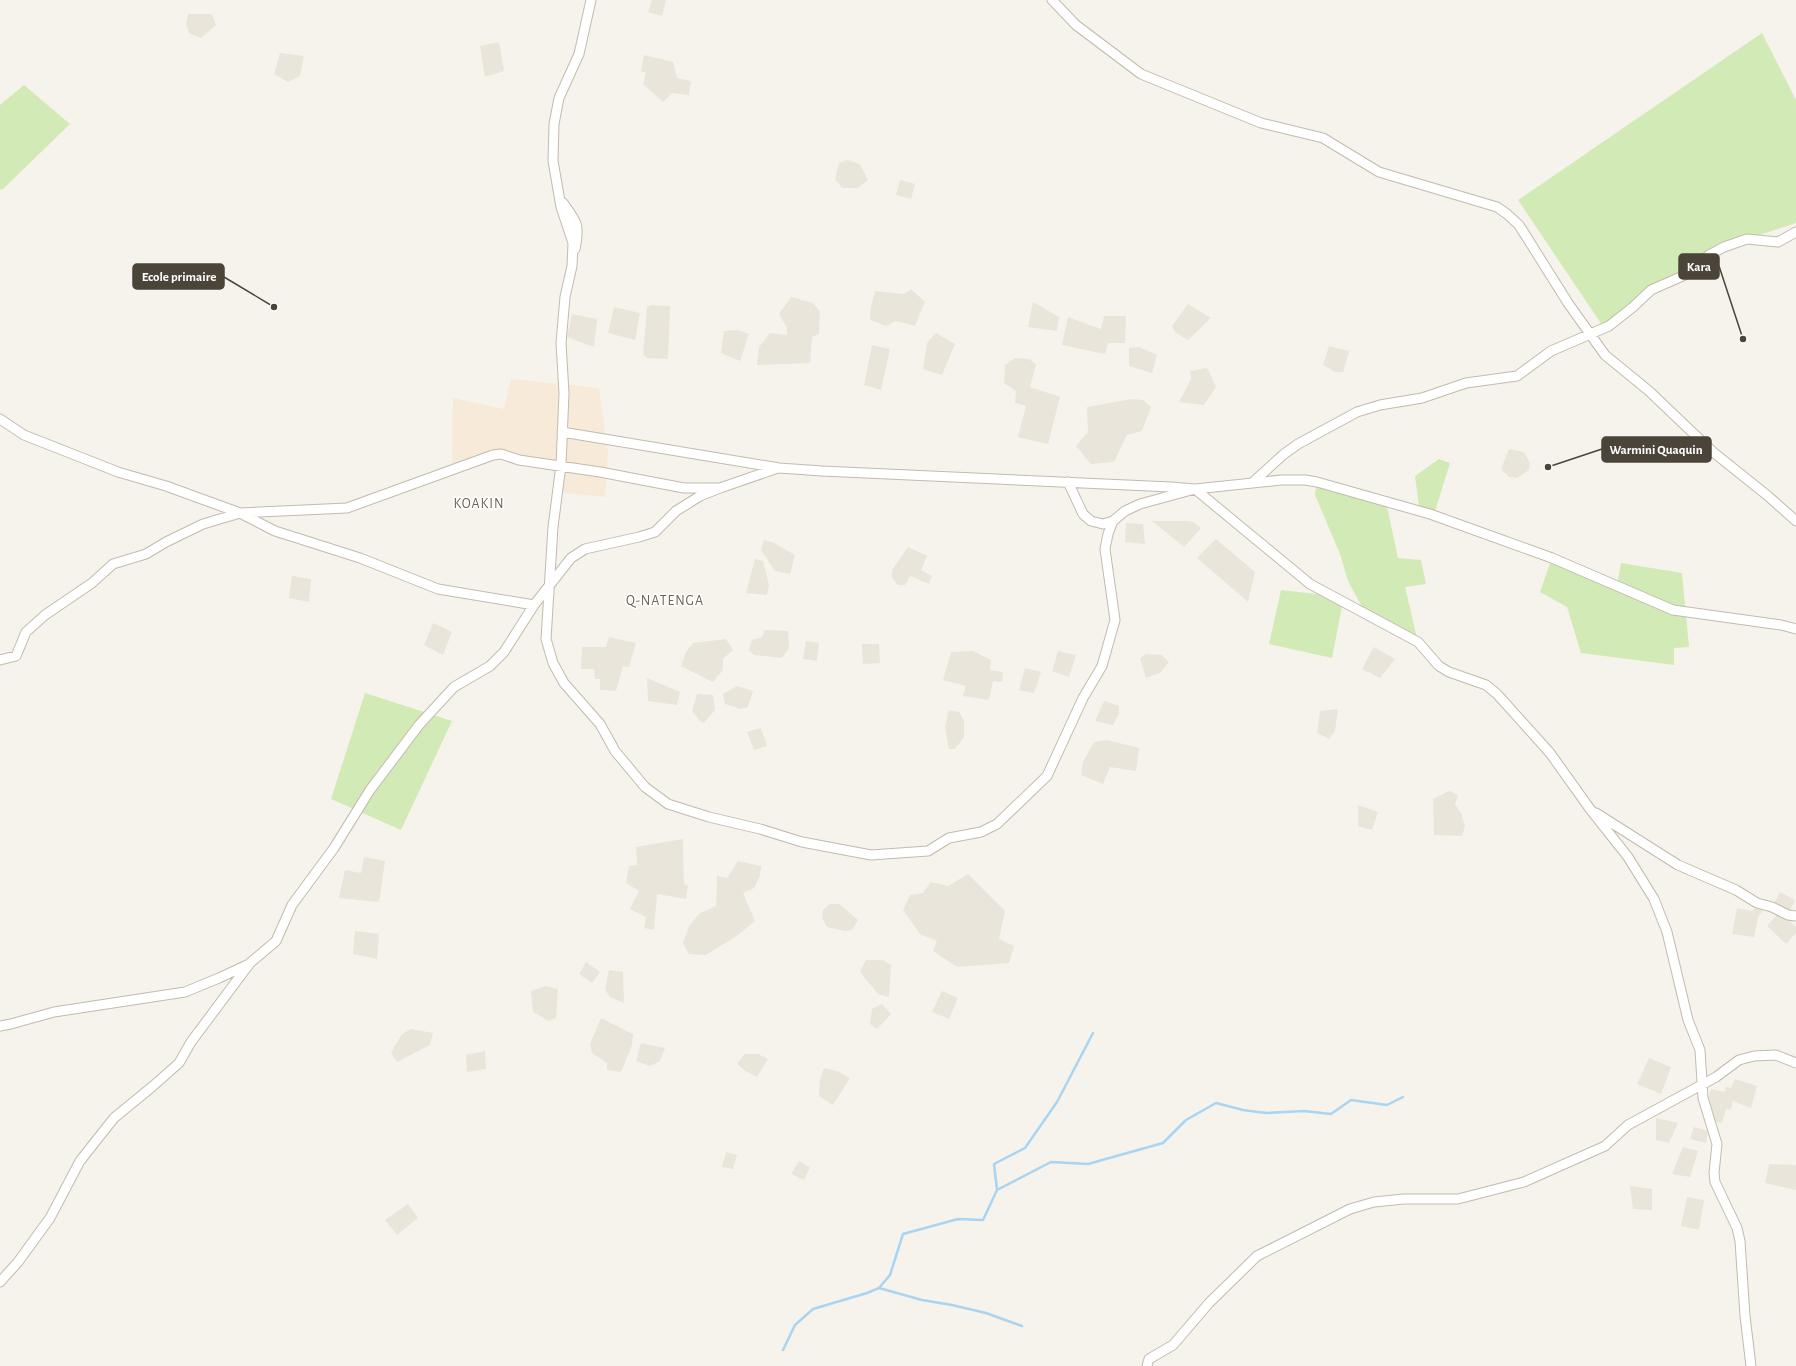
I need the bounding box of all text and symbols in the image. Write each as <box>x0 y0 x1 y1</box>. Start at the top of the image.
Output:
callout: Kara <box>1679 254 1719 279</box>
text: Kara <box>1687 261 1711 274</box>
callout: Ecole primaire <box>133 264 224 289</box>
text: Ecole primaire <box>142 271 216 284</box>
callout: Warmini Quaquin <box>1602 437 1711 462</box>
text: Warmini Quaquin <box>1609 444 1703 457</box>
district label: KOAKIN <box>453 497 505 511</box>
district label: Q-NATENGA <box>626 594 704 608</box>

